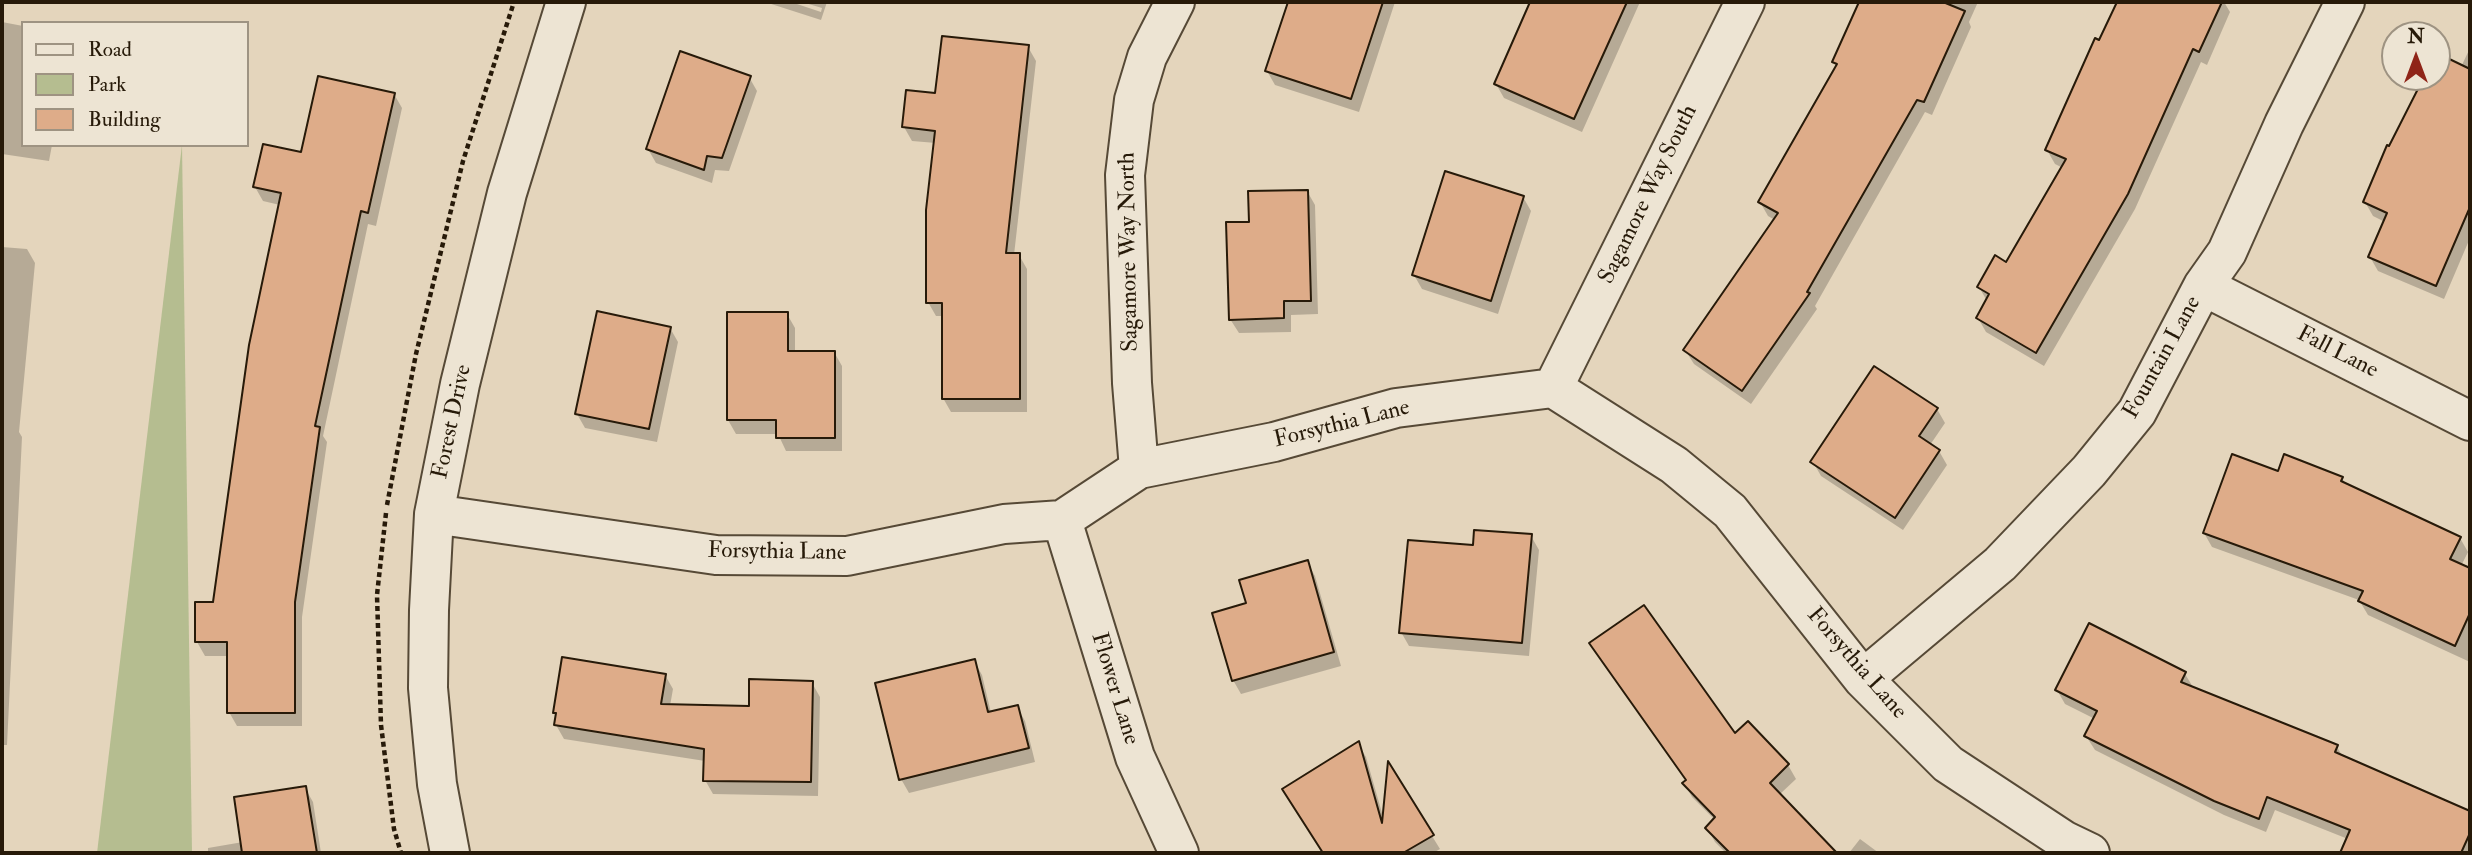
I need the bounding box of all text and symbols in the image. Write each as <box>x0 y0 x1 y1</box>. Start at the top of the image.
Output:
legend <box>21 21 248 147</box>
north arrow <box>2381 21 2451 91</box>
text: N <box>2407 25 2425 49</box>
text: Road <box>88 36 132 63</box>
text: Park <box>88 71 126 98</box>
street label: Sagamore Way South <box>1594 101 1704 289</box>
text: Building <box>88 106 161 133</box>
street label: Sagamore Way North <box>1114 152 1146 352</box>
street label: Fountain Lane <box>2118 292 2208 424</box>
street label: Fall Lane <box>2292 321 2382 385</box>
street label: Forest Drive <box>427 362 479 482</box>
street label: Forsythia Lane <box>1271 395 1413 455</box>
street label: Forsythia Lane <box>707 538 847 568</box>
street label: Forsythia Lane <box>1800 602 1912 726</box>
street label: Flower Lane <box>1084 630 1144 748</box>

